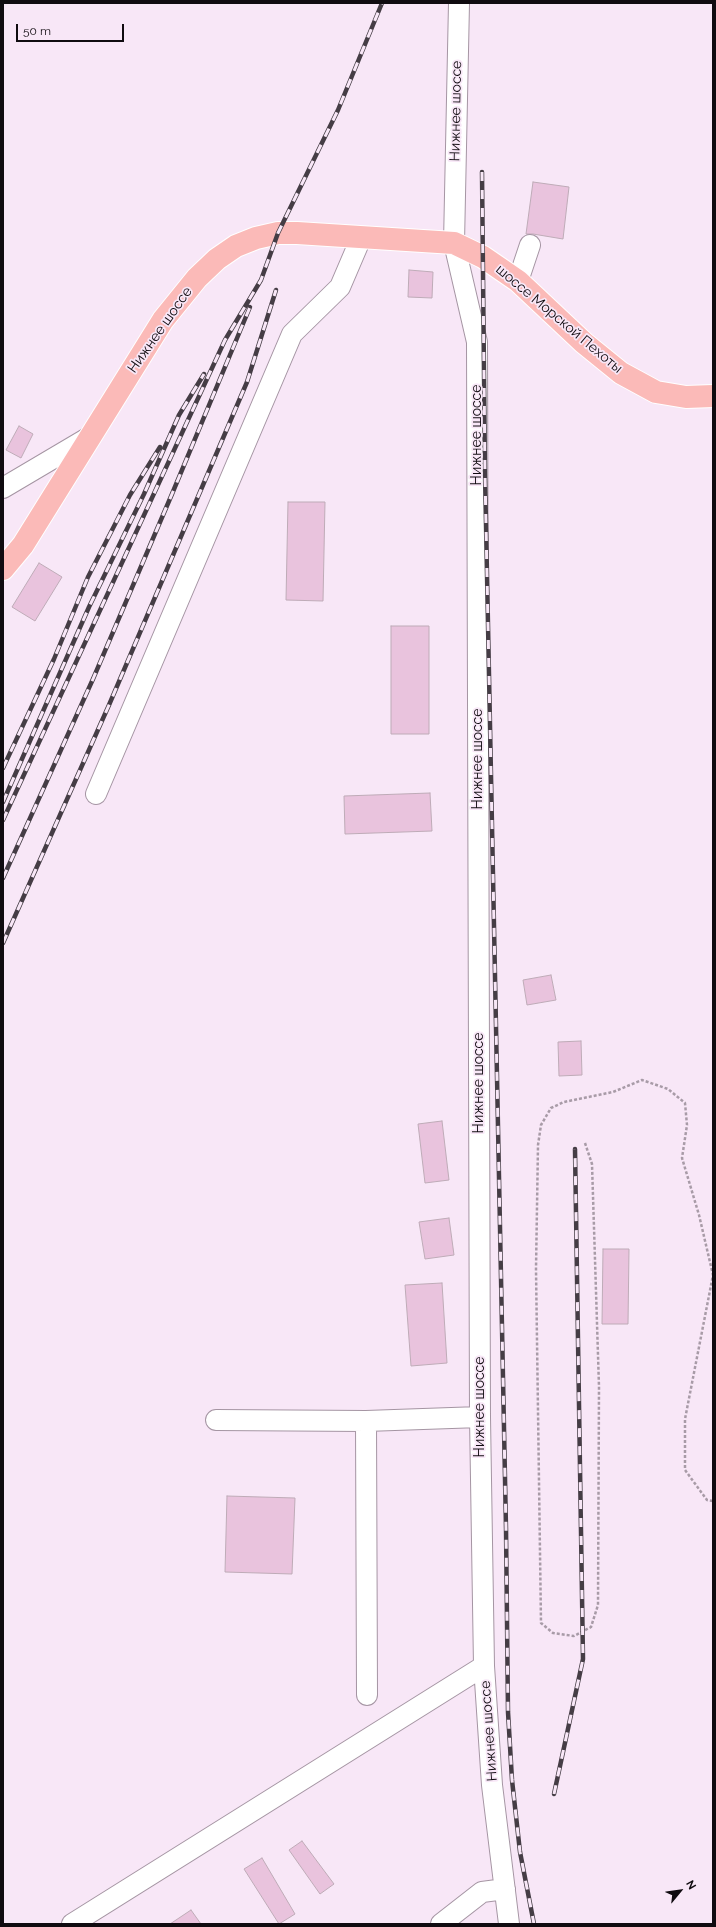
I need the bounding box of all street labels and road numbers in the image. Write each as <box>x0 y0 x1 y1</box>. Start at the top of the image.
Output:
street label: Нижнее шоссе <box>447 60 465 162</box>
street label: шоссе Морской Пехоты <box>492 261 626 377</box>
street label: Нижнее шоссе <box>124 284 196 376</box>
street label: Нижнее шоссе <box>469 385 485 485</box>
street label: Нижнее шоссе <box>470 709 486 809</box>
street label: Нижнее шоссе <box>471 1033 487 1133</box>
street label: Нижнее шоссе <box>472 1357 488 1457</box>
street label: Нижнее шоссе <box>477 1680 501 1782</box>

